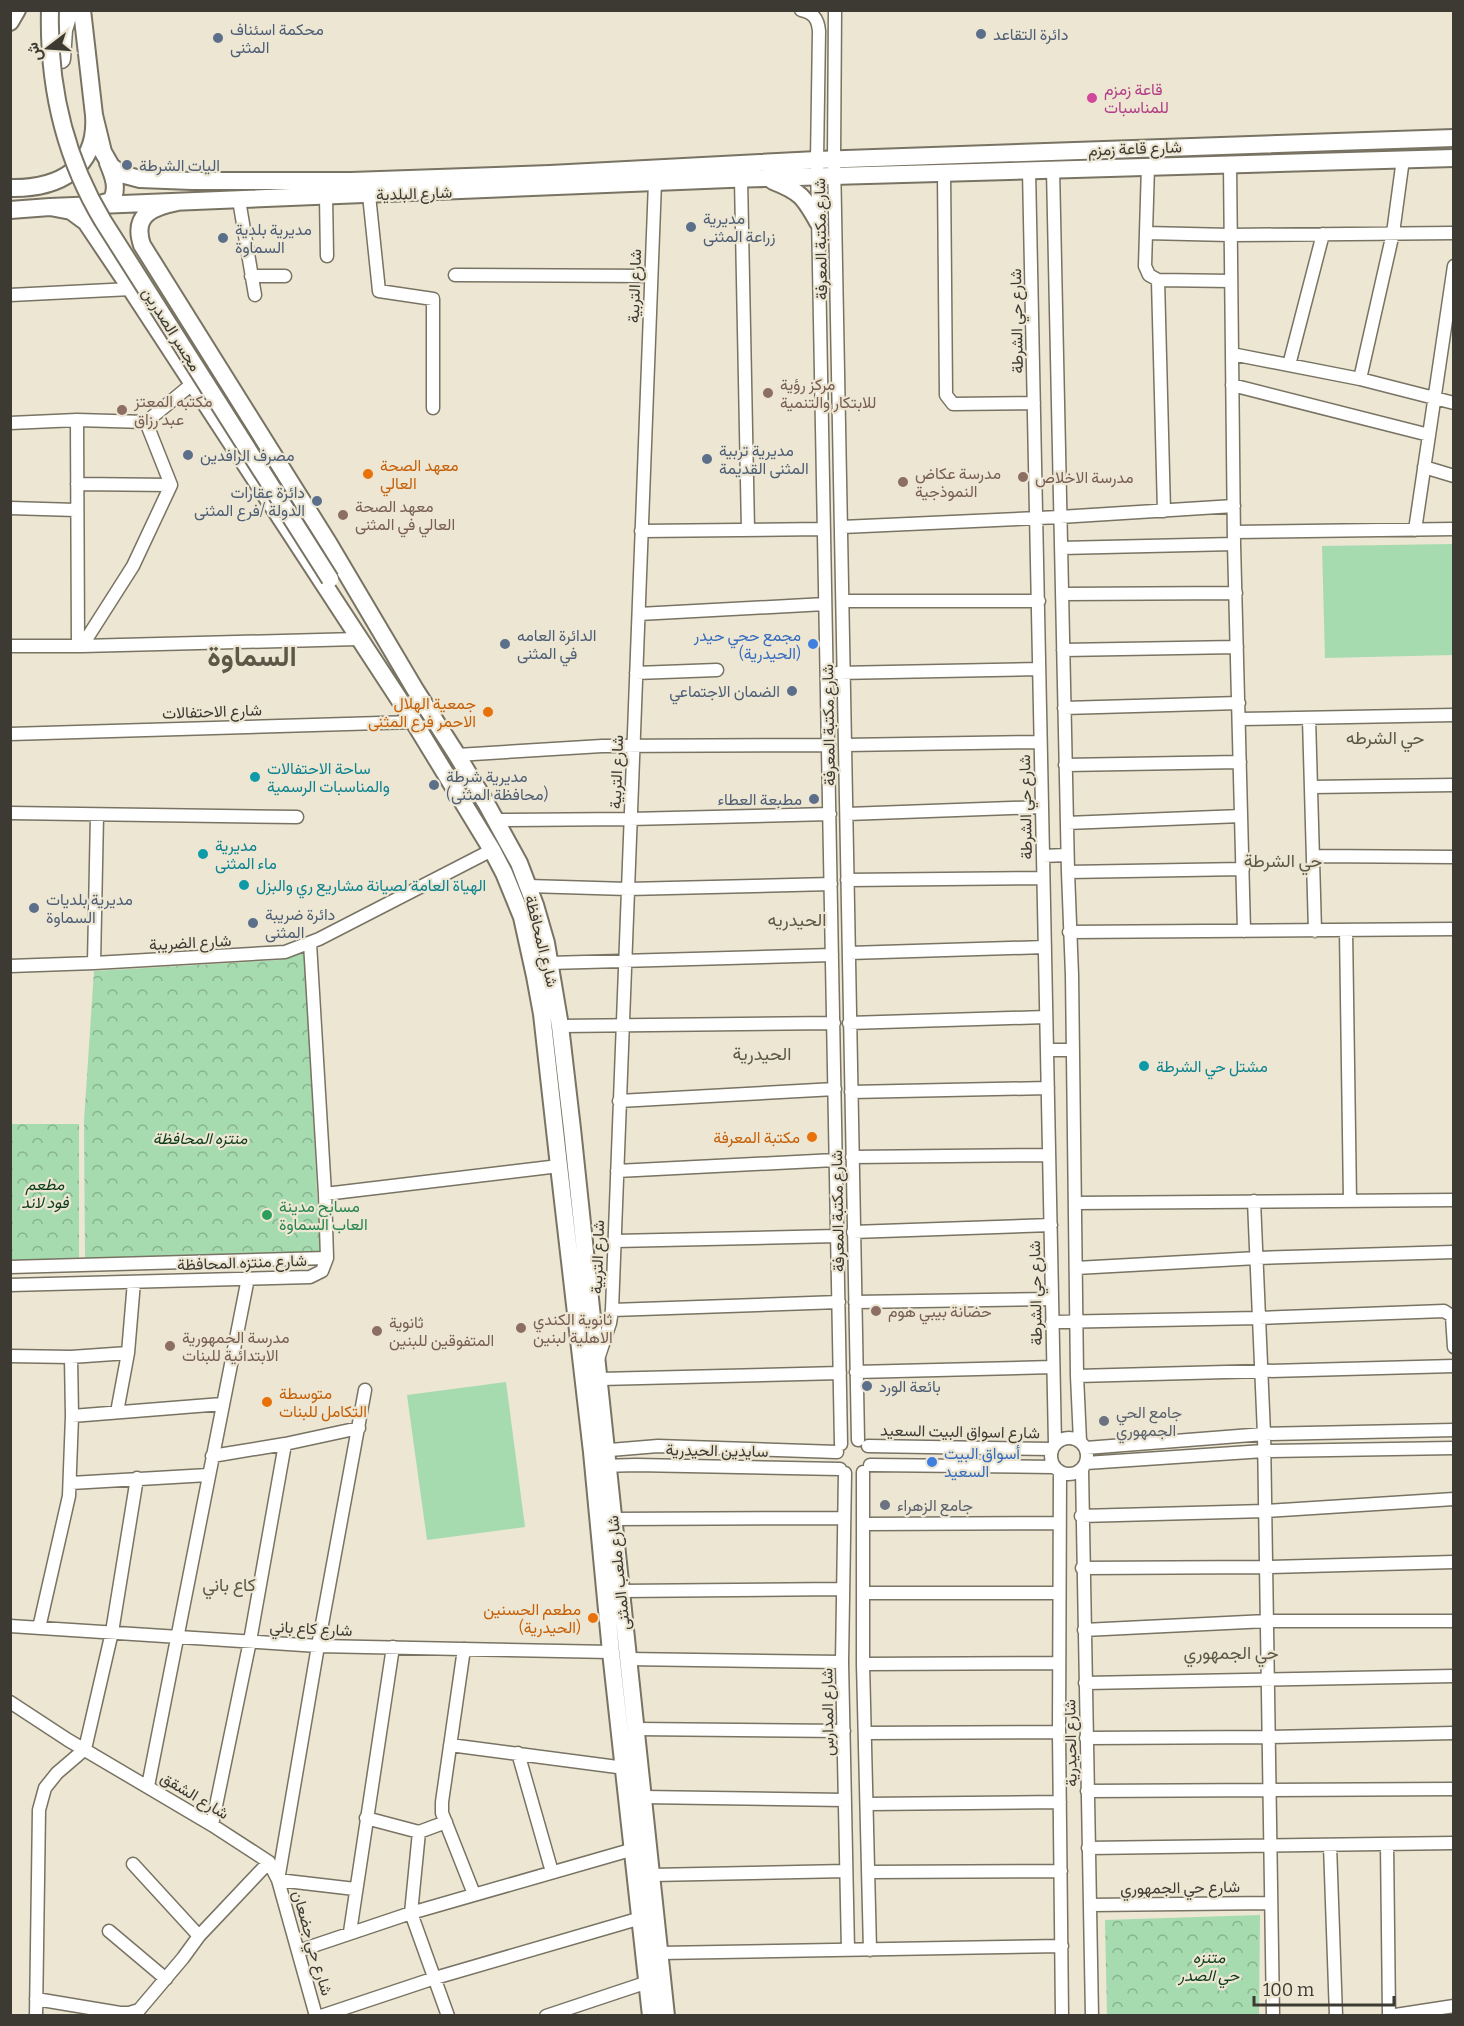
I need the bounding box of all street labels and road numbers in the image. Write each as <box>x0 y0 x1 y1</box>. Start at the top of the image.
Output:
street label: شارع قاعة زمزم <box>1088 137 1182 162</box>
street label: شارع مكتبة المعرفة <box>810 178 833 300</box>
street label: شارع البلدية <box>376 183 452 206</box>
street label: شارع التربية <box>624 249 647 323</box>
street label: شارع حي الشرطة <box>1006 268 1031 374</box>
street label: مجسر الصدرين <box>137 284 205 375</box>
street label: شارع مكتبة المعرفة <box>818 664 841 786</box>
street label: شارع الاحتفالات <box>162 700 262 725</box>
street label: شارع التربية <box>606 735 629 809</box>
street label: شارع حي الشرطة <box>1015 754 1040 860</box>
street label: شارع المحافظة <box>519 893 562 990</box>
street label: شارع الضريبة <box>148 931 232 956</box>
street label: شارع مكتبة المعرفة <box>827 1150 850 1272</box>
street label: شارع التربية <box>587 1220 610 1294</box>
street label: شارع حي الشرطة <box>1025 1240 1050 1346</box>
street label: شارع منتزه المحافظة <box>177 1251 307 1276</box>
street label: شارع اسواق البيت السعيد <box>880 1421 1040 1444</box>
street label: سايدين الحيدرية <box>665 1440 769 1462</box>
street label: شارع ملعب المثنى <box>603 1514 636 1631</box>
street label: شارع كاع باني <box>269 1617 353 1644</box>
street label: شارع المدارس <box>817 1668 840 1756</box>
street label: شارع الحيدرية <box>1060 1699 1083 1787</box>
street label: شارع الشقق <box>156 1768 232 1825</box>
street label: شارع حي الجمهوري <box>1120 1877 1240 1902</box>
street label: شارع حي جضعان <box>285 1888 337 1999</box>

